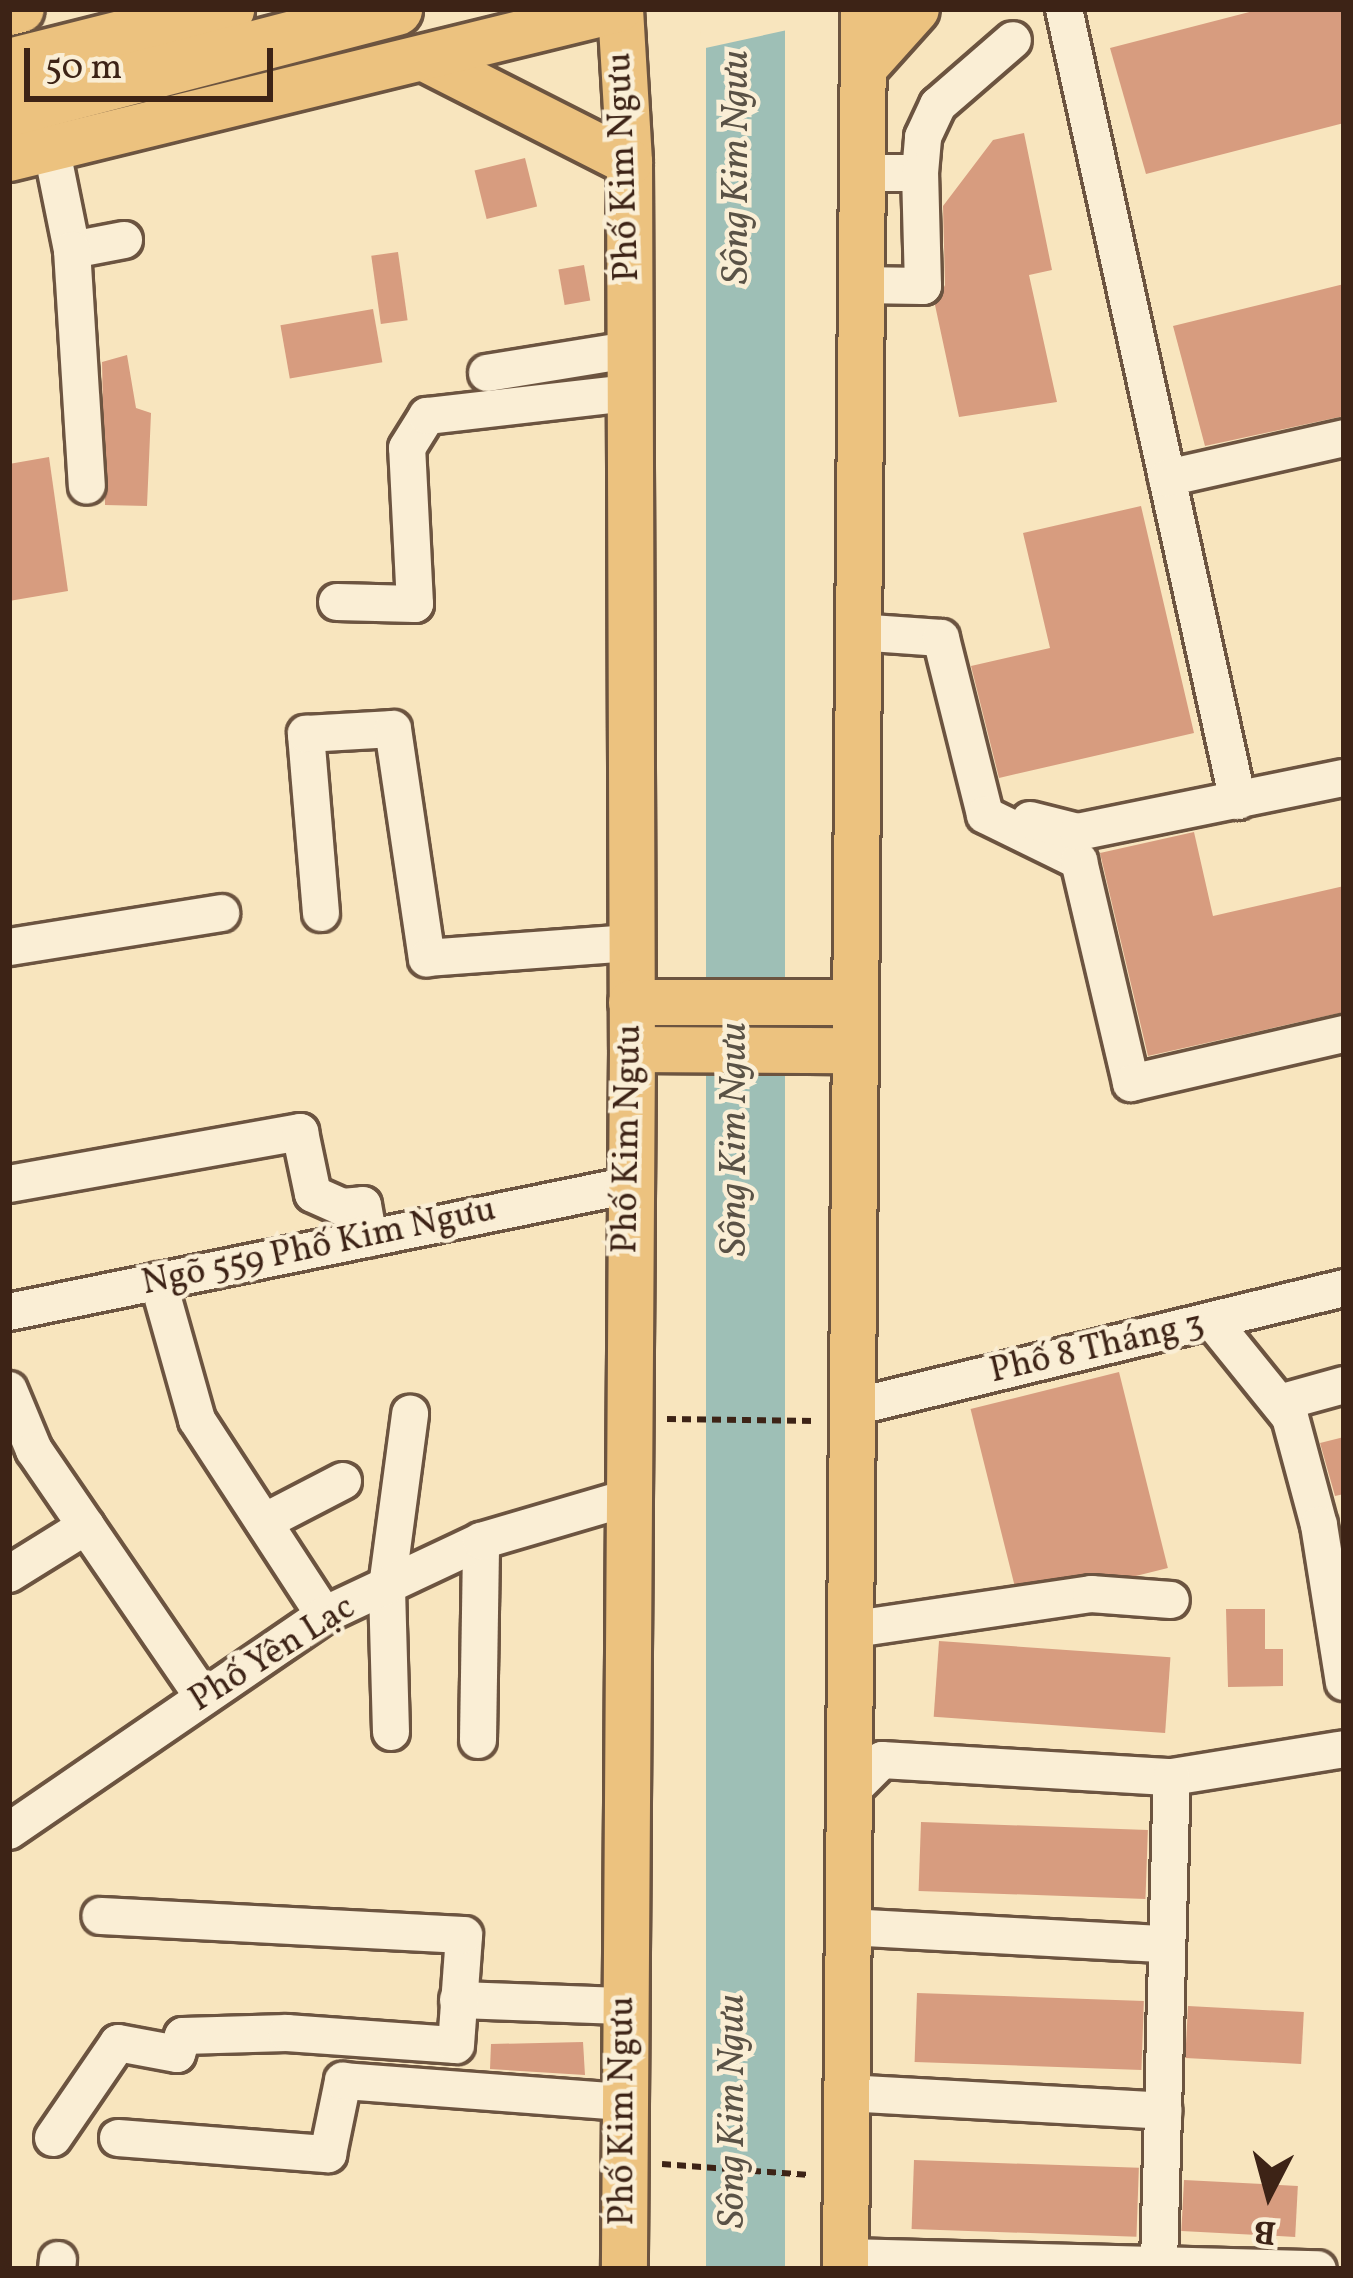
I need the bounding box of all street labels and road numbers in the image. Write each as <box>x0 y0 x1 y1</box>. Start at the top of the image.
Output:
street label: Phố Kim Ngưu <box>599 52 651 282</box>
street label: Phố Kim Ngưu <box>605 1024 653 1254</box>
street label: Ngõ 559 Phố Kim Ngưu <box>138 1189 500 1307</box>
street label: Phố 8 Tháng 3 <box>985 1303 1209 1395</box>
street label: Phố Yên Lạc <box>182 1587 364 1723</box>
street label: Phố Kim Ngưu <box>602 1996 646 2226</box>

